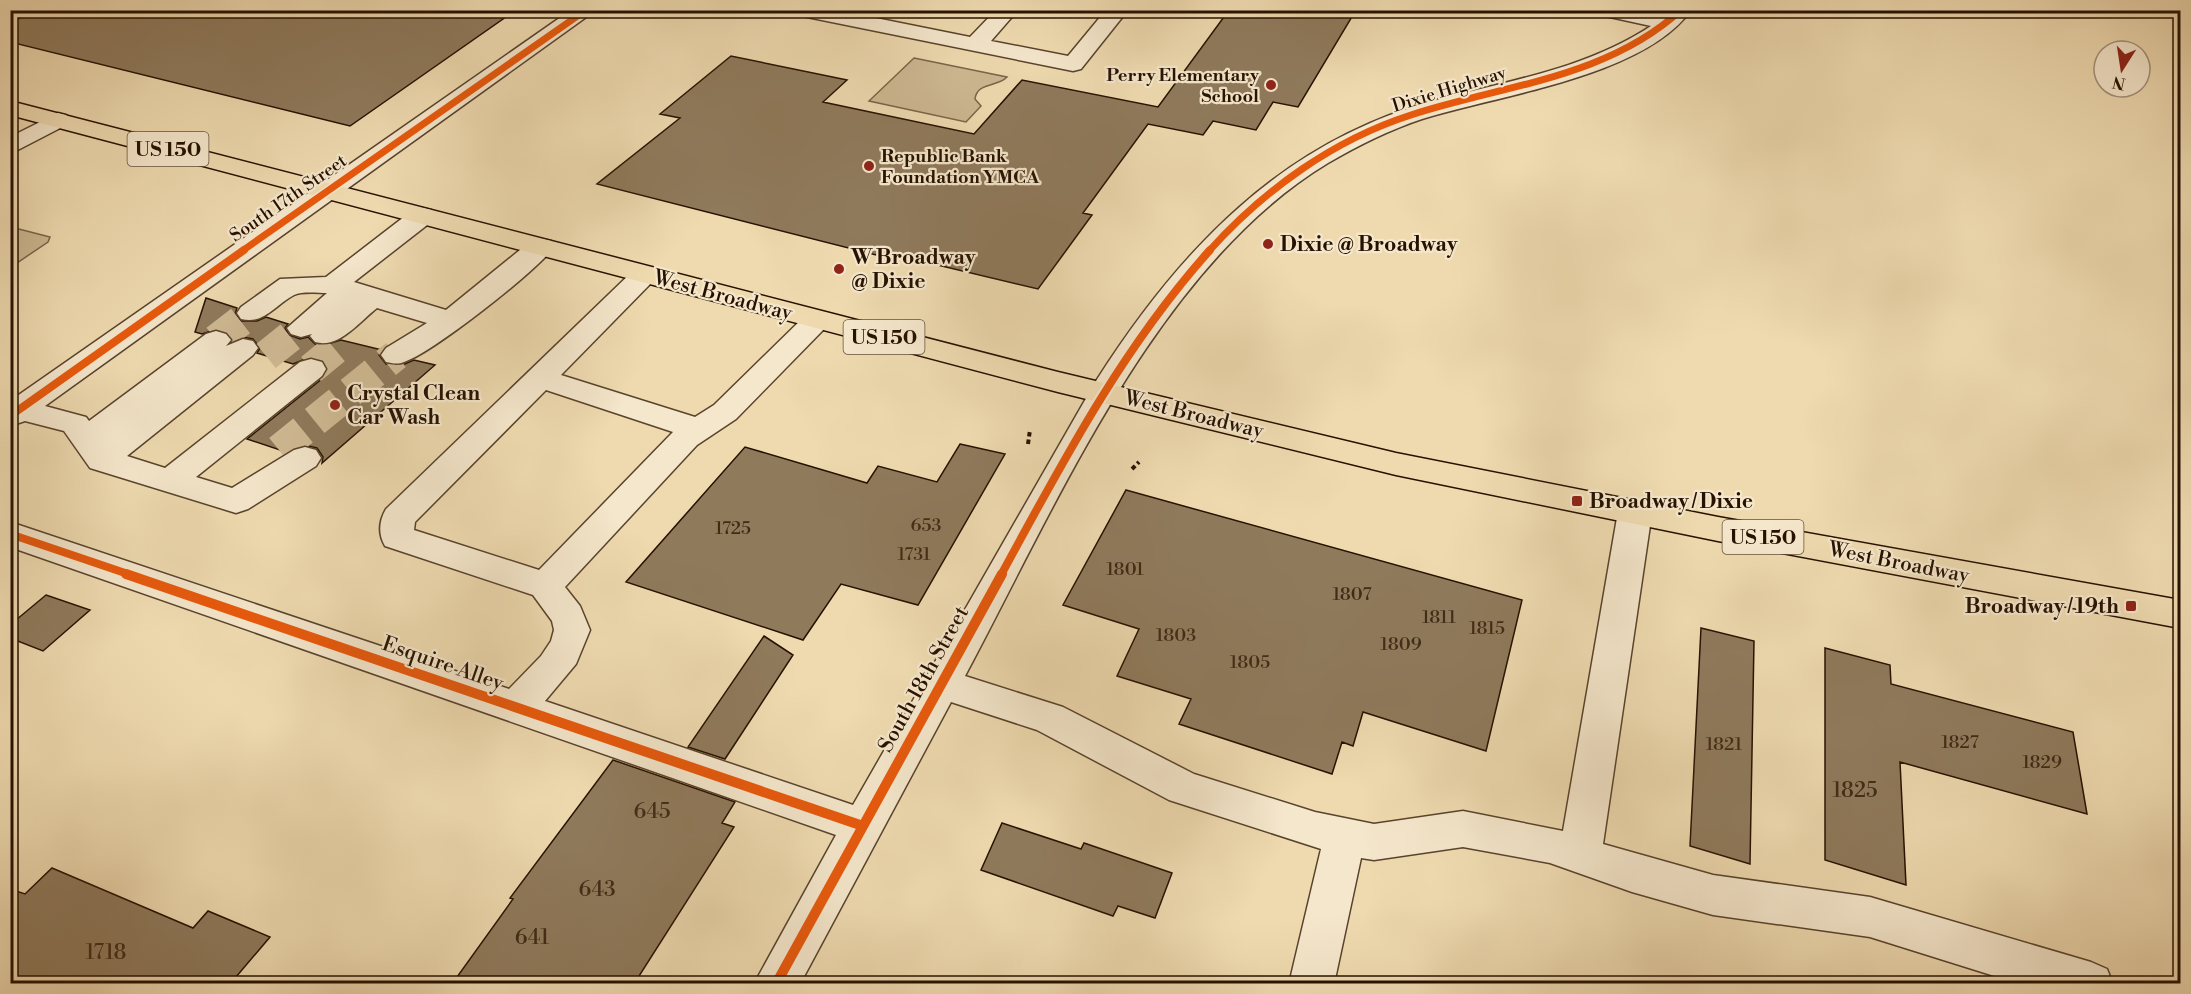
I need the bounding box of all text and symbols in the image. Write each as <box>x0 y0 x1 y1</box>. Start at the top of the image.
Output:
north arrow <box>2092 39 2152 99</box>
street label: Dixie Highway <box>1389 61 1509 118</box>
place label: Perry Elementary School <box>1106 64 1260 108</box>
text: N <box>2110 72 2127 94</box>
marker: Perry Elementary School <box>1264 78 1278 92</box>
road number: US 150 <box>128 132 208 166</box>
place label: Republic Bank Foundation YMCA <box>881 145 1040 189</box>
street label: South 17th Street <box>225 149 352 247</box>
marker: Republic Bank Foundation YMCA <box>862 159 876 173</box>
place label: Dixie @ Broadway <box>1280 232 1458 258</box>
marker: Dixie @ Broadway <box>1261 237 1275 251</box>
place label: W Broadway @ Dixie <box>850 245 976 295</box>
marker: W Broadway @ Dixie <box>832 262 846 276</box>
street label: West Broadway <box>649 265 796 327</box>
road number: US 150 <box>844 320 924 354</box>
place label: Crystal Clean Car Wash <box>347 381 480 431</box>
street label: West Broadway <box>1120 385 1267 445</box>
marker: Crystal Clean Car Wash <box>328 398 342 412</box>
place label: Broadway / Dixie <box>1589 489 1753 515</box>
marker: Broadway / Dixie <box>1570 494 1584 508</box>
house number: 653 <box>911 514 941 537</box>
house number: 1725 <box>715 517 751 540</box>
road number: US 150 <box>1722 520 1804 554</box>
street label: West Broadway <box>1825 536 1972 590</box>
house number: 1731 <box>897 543 931 566</box>
house number: 1801 <box>1106 558 1144 581</box>
house number: 1807 <box>1332 583 1372 606</box>
place label: Broadway / 19th <box>1965 594 2119 620</box>
marker: Broadway / 19th <box>2124 599 2138 613</box>
street label: South 18th Street <box>873 601 975 757</box>
house number: 1811 <box>1422 606 1456 629</box>
house number: 1815 <box>1469 617 1505 640</box>
house number: 1803 <box>1156 624 1196 647</box>
street label: Esquire Alley <box>378 631 508 697</box>
house number: 1809 <box>1380 633 1422 656</box>
house number: 1805 <box>1230 651 1270 674</box>
house number: 1827 <box>1941 731 1979 754</box>
house number: 1821 <box>1706 733 1743 756</box>
house number: 1829 <box>2022 751 2062 774</box>
house number: 1825 <box>1832 778 1878 804</box>
house number: 645 <box>633 799 671 825</box>
house number: 643 <box>578 877 616 903</box>
house number: 641 <box>515 925 549 951</box>
house number: 1718 <box>86 940 126 966</box>

